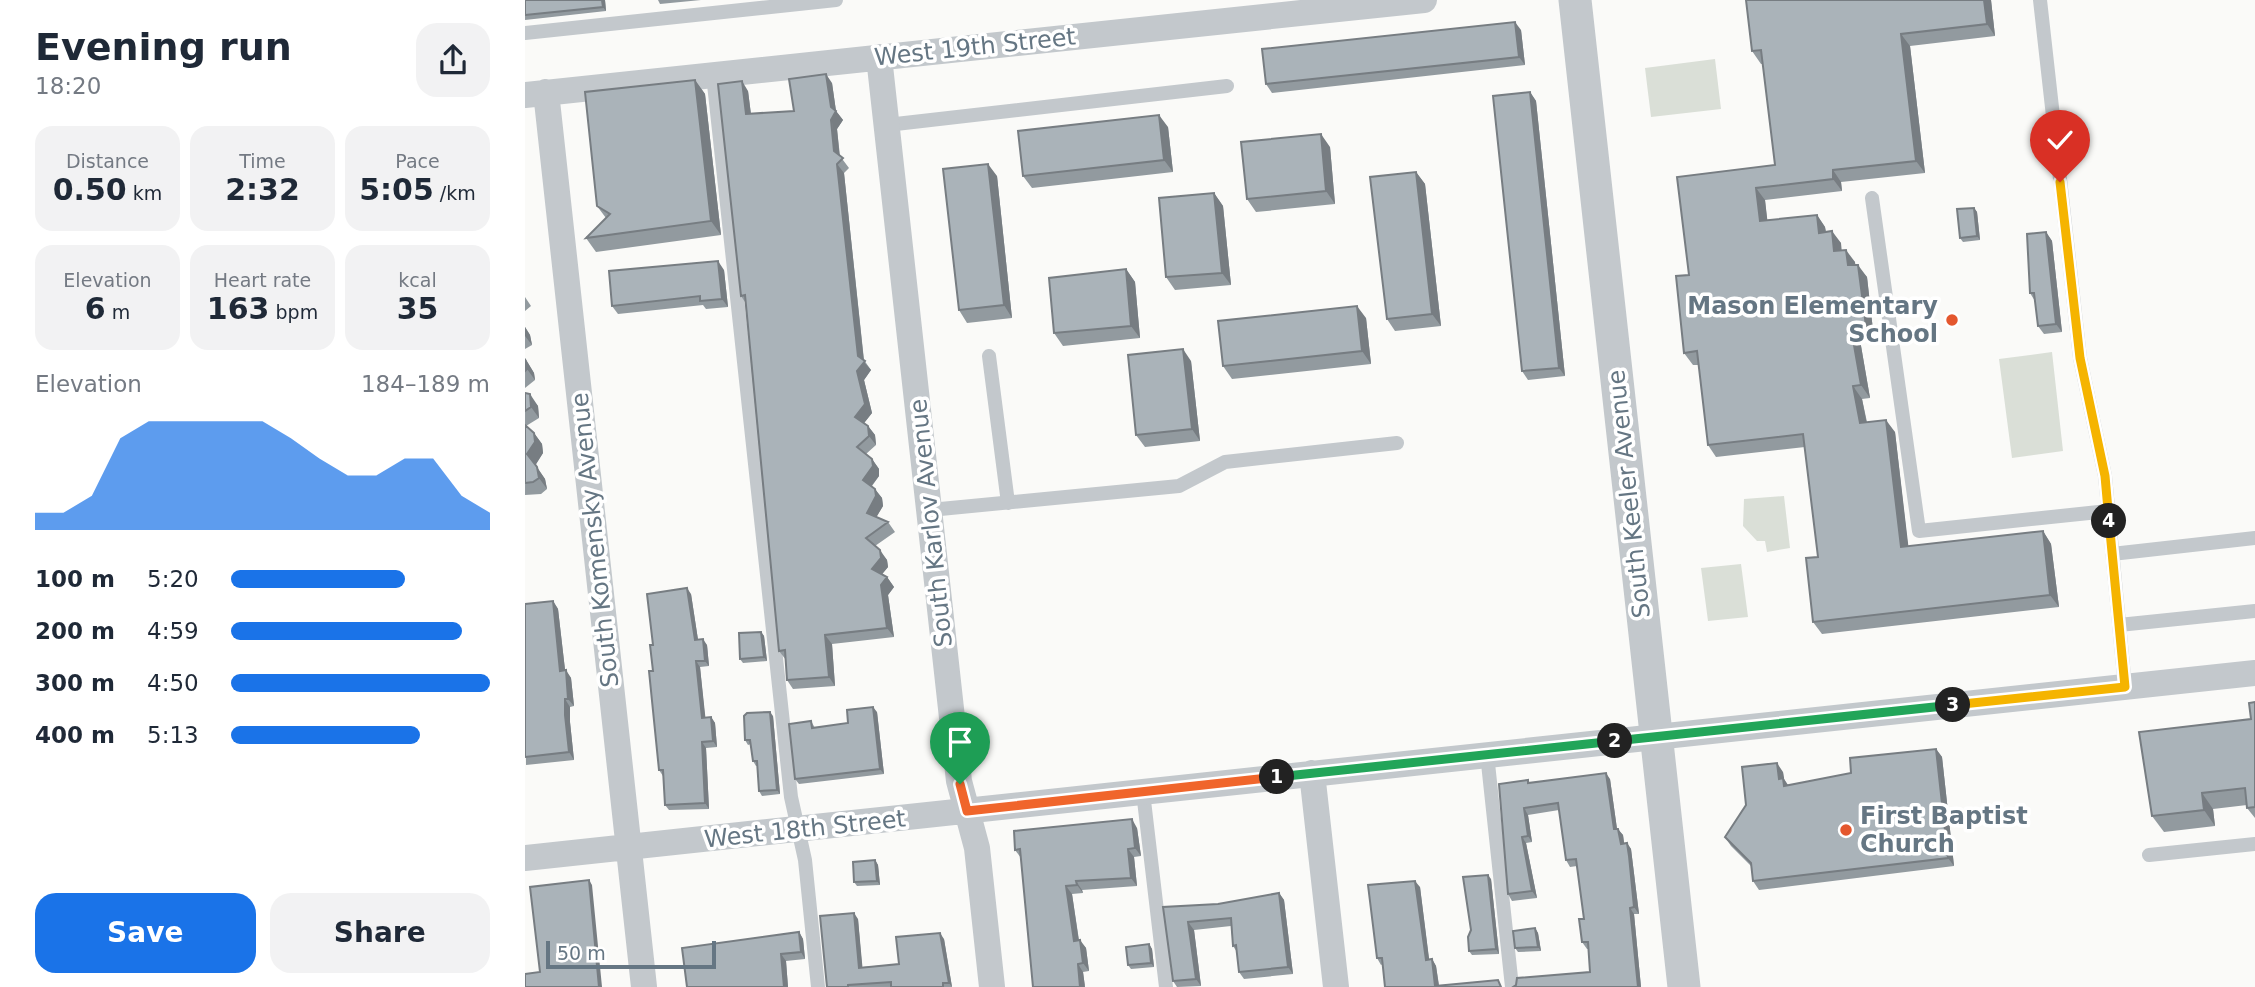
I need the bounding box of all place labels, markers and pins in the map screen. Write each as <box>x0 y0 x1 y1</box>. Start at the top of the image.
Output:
pin <box>2030 110 2090 182</box>
place label: Mason Elementary School <box>1687 292 1938 348</box>
marker: Mason Elementary School <box>1944 312 1960 328</box>
pin: 4 <box>2091 504 2127 538</box>
pin: 3 <box>1935 688 1971 722</box>
pin <box>930 712 990 784</box>
pin: 2 <box>1597 724 1633 758</box>
pin: 1 <box>1259 760 1295 794</box>
place label: First Baptist Church <box>1860 802 2028 858</box>
marker: First Baptist Church <box>1838 822 1854 838</box>

